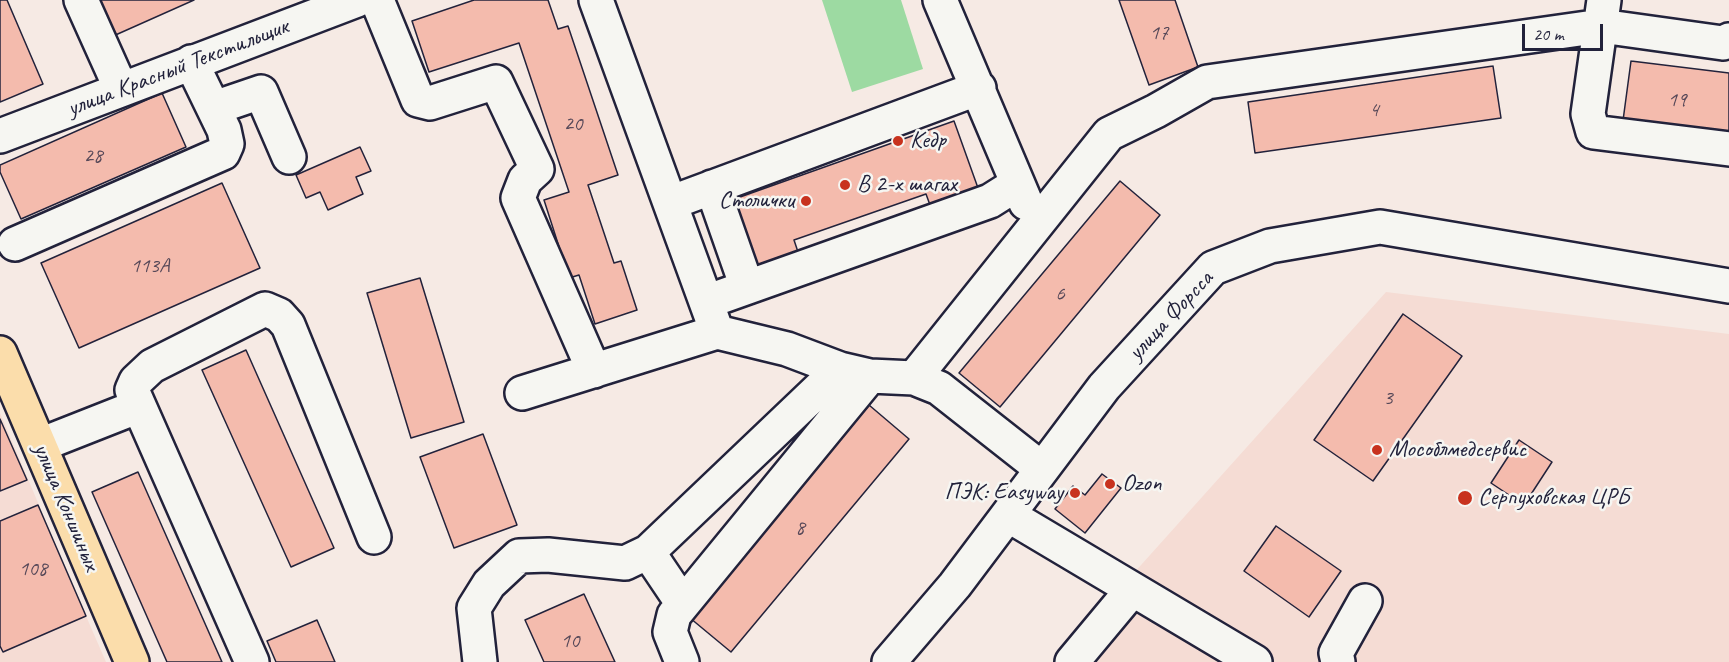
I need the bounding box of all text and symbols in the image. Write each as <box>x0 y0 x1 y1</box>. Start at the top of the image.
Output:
scale bar <box>1525 12 1606 50</box>
street label: улица Красный Текстильщик <box>63 13 293 123</box>
house number: 17 <box>1150 20 1168 46</box>
text: 20 m <box>1533 23 1564 45</box>
house number: 19 <box>1668 87 1686 113</box>
house number: 4 <box>1369 97 1379 123</box>
house number: 20 <box>564 111 582 137</box>
place label: Кедр <box>910 127 946 155</box>
marker: Кедр <box>891 134 905 148</box>
house number: 28 <box>84 143 102 169</box>
place label: В 2-х шагах <box>857 171 957 199</box>
marker: В 2-х шагах <box>838 178 852 192</box>
place label: Столички <box>719 187 794 215</box>
marker: Столички <box>799 194 813 208</box>
house number: 113А <box>131 253 169 279</box>
street label: улица Форсса <box>1122 265 1220 367</box>
house number: 6 <box>1055 281 1065 307</box>
house number: 3 <box>1383 385 1393 411</box>
place label: Мособлмедсервис <box>1389 436 1526 464</box>
street label: улица Коншиных <box>26 439 106 575</box>
marker: Мособлмедсервис <box>1370 443 1384 457</box>
place label: Ozon <box>1122 470 1161 498</box>
marker: Ozon <box>1103 477 1117 491</box>
place label: ПЭК: Easyway <box>945 479 1063 507</box>
place label: Серпуховская ЦРБ <box>1478 484 1629 512</box>
marker: ПЭК: Easyway <box>1068 486 1082 500</box>
marker: Серпуховская ЦРБ <box>1456 489 1474 507</box>
house number: 8 <box>795 515 805 541</box>
house number: 108 <box>19 556 47 582</box>
house number: 10 <box>561 628 579 654</box>

